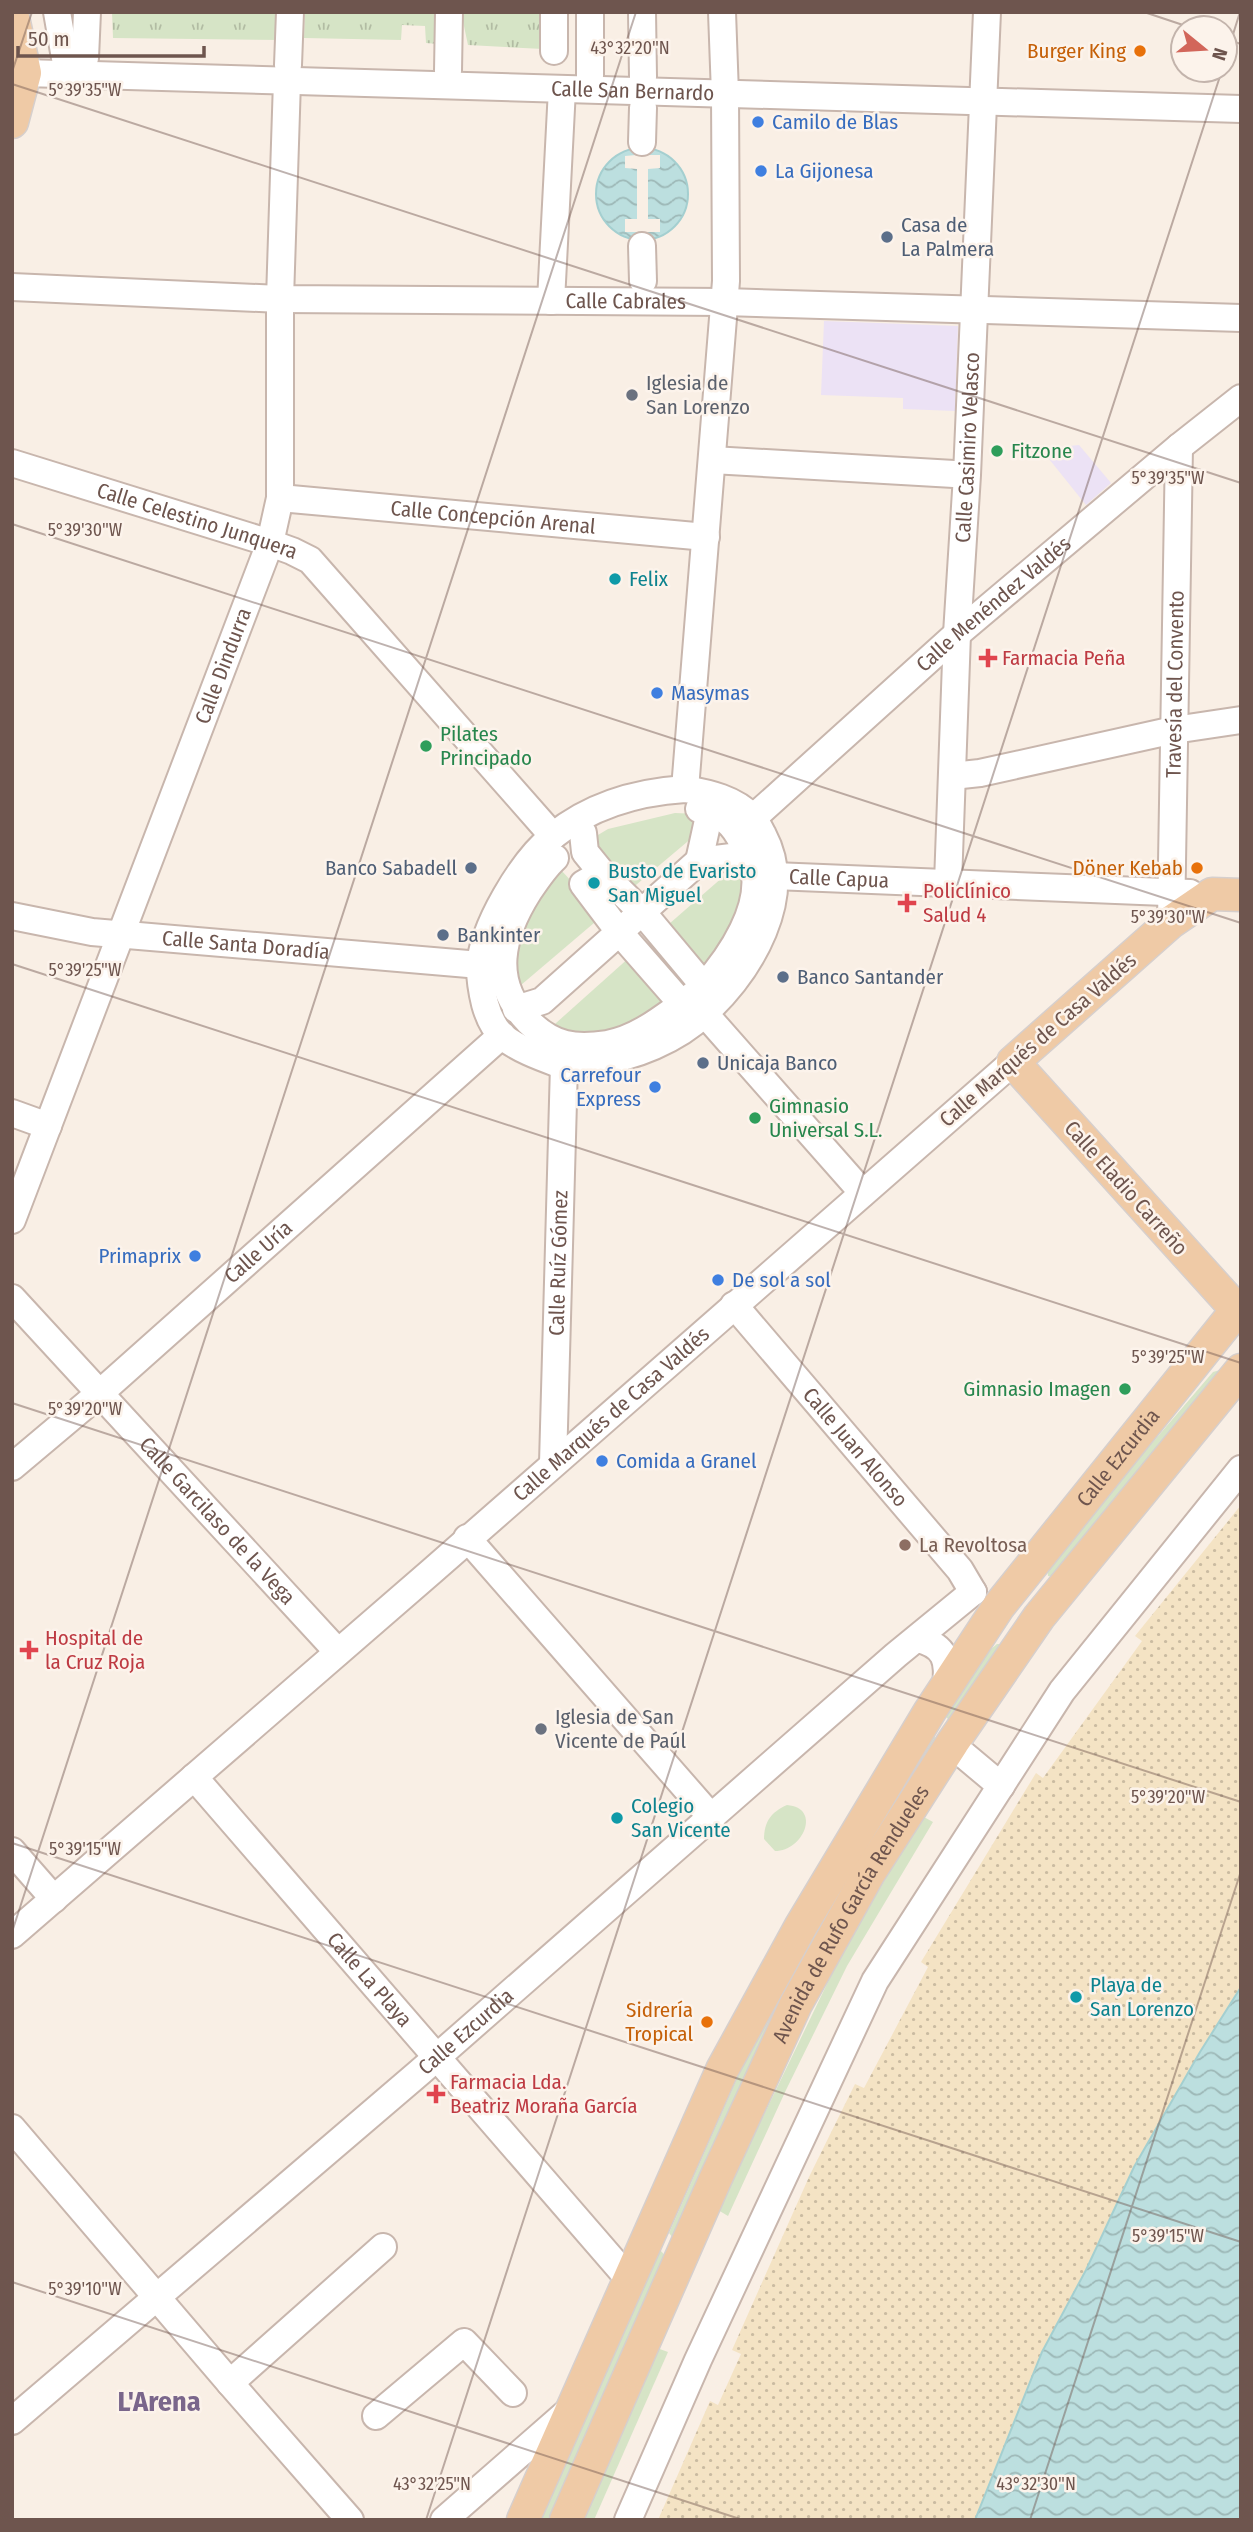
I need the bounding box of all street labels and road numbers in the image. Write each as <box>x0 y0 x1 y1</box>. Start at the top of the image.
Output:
street label: Calle San Bernardo <box>551 76 715 106</box>
street label: Calle Cabrales <box>565 288 686 315</box>
street label: Calle Casimiro Velasco <box>950 352 985 544</box>
street label: Calle Celestino Junquera <box>94 477 301 565</box>
street label: Calle Concepción Arenal <box>390 495 597 540</box>
street label: Calle Menéndez Valdés <box>911 531 1076 677</box>
street label: Travesía del Convento <box>1160 590 1190 778</box>
street label: Calle Dindurra <box>189 604 257 728</box>
street label: Calle Capua <box>788 864 889 894</box>
street label: Calle Santa Doradía <box>161 925 331 965</box>
street label: Calle Marqués de Casa Valdés <box>934 947 1142 1133</box>
street label: Calle Eladio Carreño <box>1059 1115 1193 1261</box>
street label: Calle Ruíz Gómez <box>544 1190 574 1336</box>
street label: Calle Uría <box>219 1215 298 1289</box>
street label: Calle Marqués de Casa Valdés <box>508 1321 715 1507</box>
street label: Calle Juan Alonso <box>797 1382 913 1512</box>
street label: Calle Ezcurdia <box>1071 1403 1165 1512</box>
street label: Calle Garcilaso de la Vega <box>134 1432 301 1610</box>
street label: Avenida de Rufo García Rendueles <box>767 1780 935 2047</box>
street label: Calle La Playa <box>321 1927 418 2032</box>
street label: Calle Ezcurdia <box>413 1983 519 2080</box>

